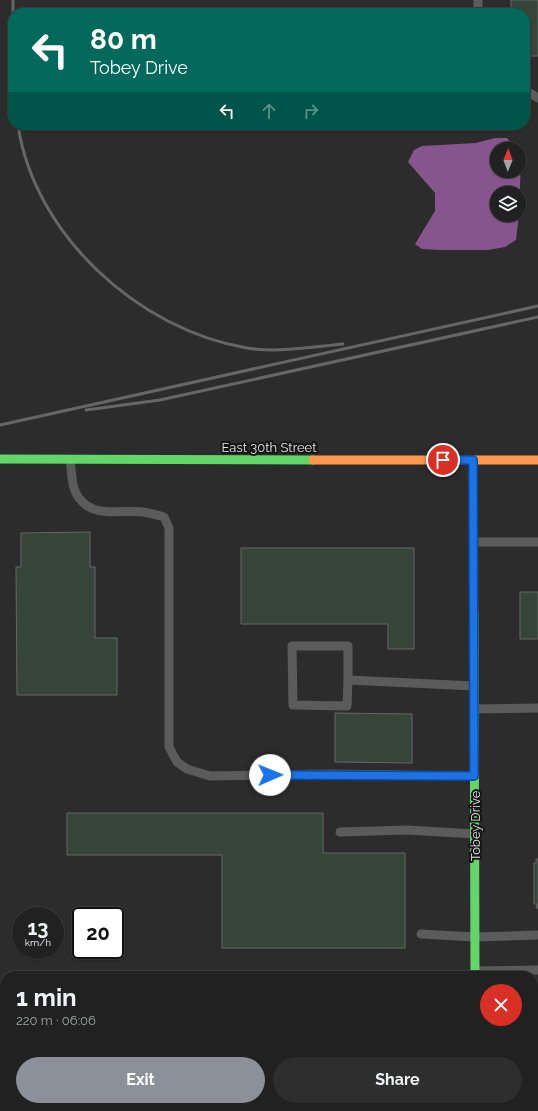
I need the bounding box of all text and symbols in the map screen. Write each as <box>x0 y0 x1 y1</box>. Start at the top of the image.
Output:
text: 80 m <box>90 23 157 56</box>
icon: left <box>24 24 76 76</box>
text: Tobey Drive <box>90 57 188 78</box>
icon: left <box>216 100 238 122</box>
icon: ahead <box>258 100 280 122</box>
icon: right <box>300 100 322 122</box>
north arrow <box>490 142 526 178</box>
map controls <box>490 142 526 222</box>
button: layers <box>490 186 526 222</box>
street label: East 30th Street <box>221 440 317 455</box>
pin <box>426 443 460 477</box>
icon: arrive <box>432 449 454 471</box>
position arrow <box>249 754 291 796</box>
street label: Tobey Drive <box>468 790 483 861</box>
speed limit sign: 20 <box>72 907 124 959</box>
text: 13 <box>27 916 49 940</box>
text: km/h <box>25 937 51 948</box>
text: 1 min <box>16 983 77 1012</box>
button: close <box>480 984 522 1026</box>
text: 220 m · 06:06 <box>16 1013 96 1028</box>
button: Exit <box>16 1057 265 1103</box>
button: Share <box>273 1057 522 1103</box>

